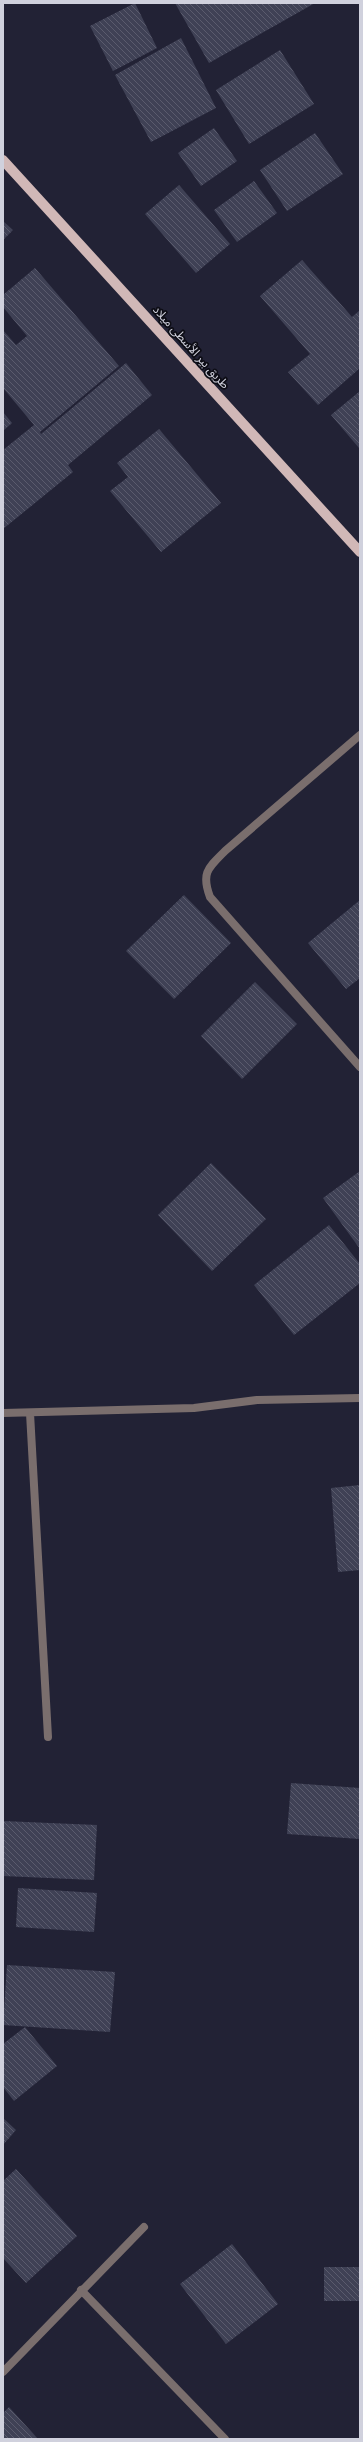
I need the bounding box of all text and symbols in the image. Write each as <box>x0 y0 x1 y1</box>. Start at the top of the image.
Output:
street label: طريق بير الأسطى ميلاد <box>149 303 232 393</box>

